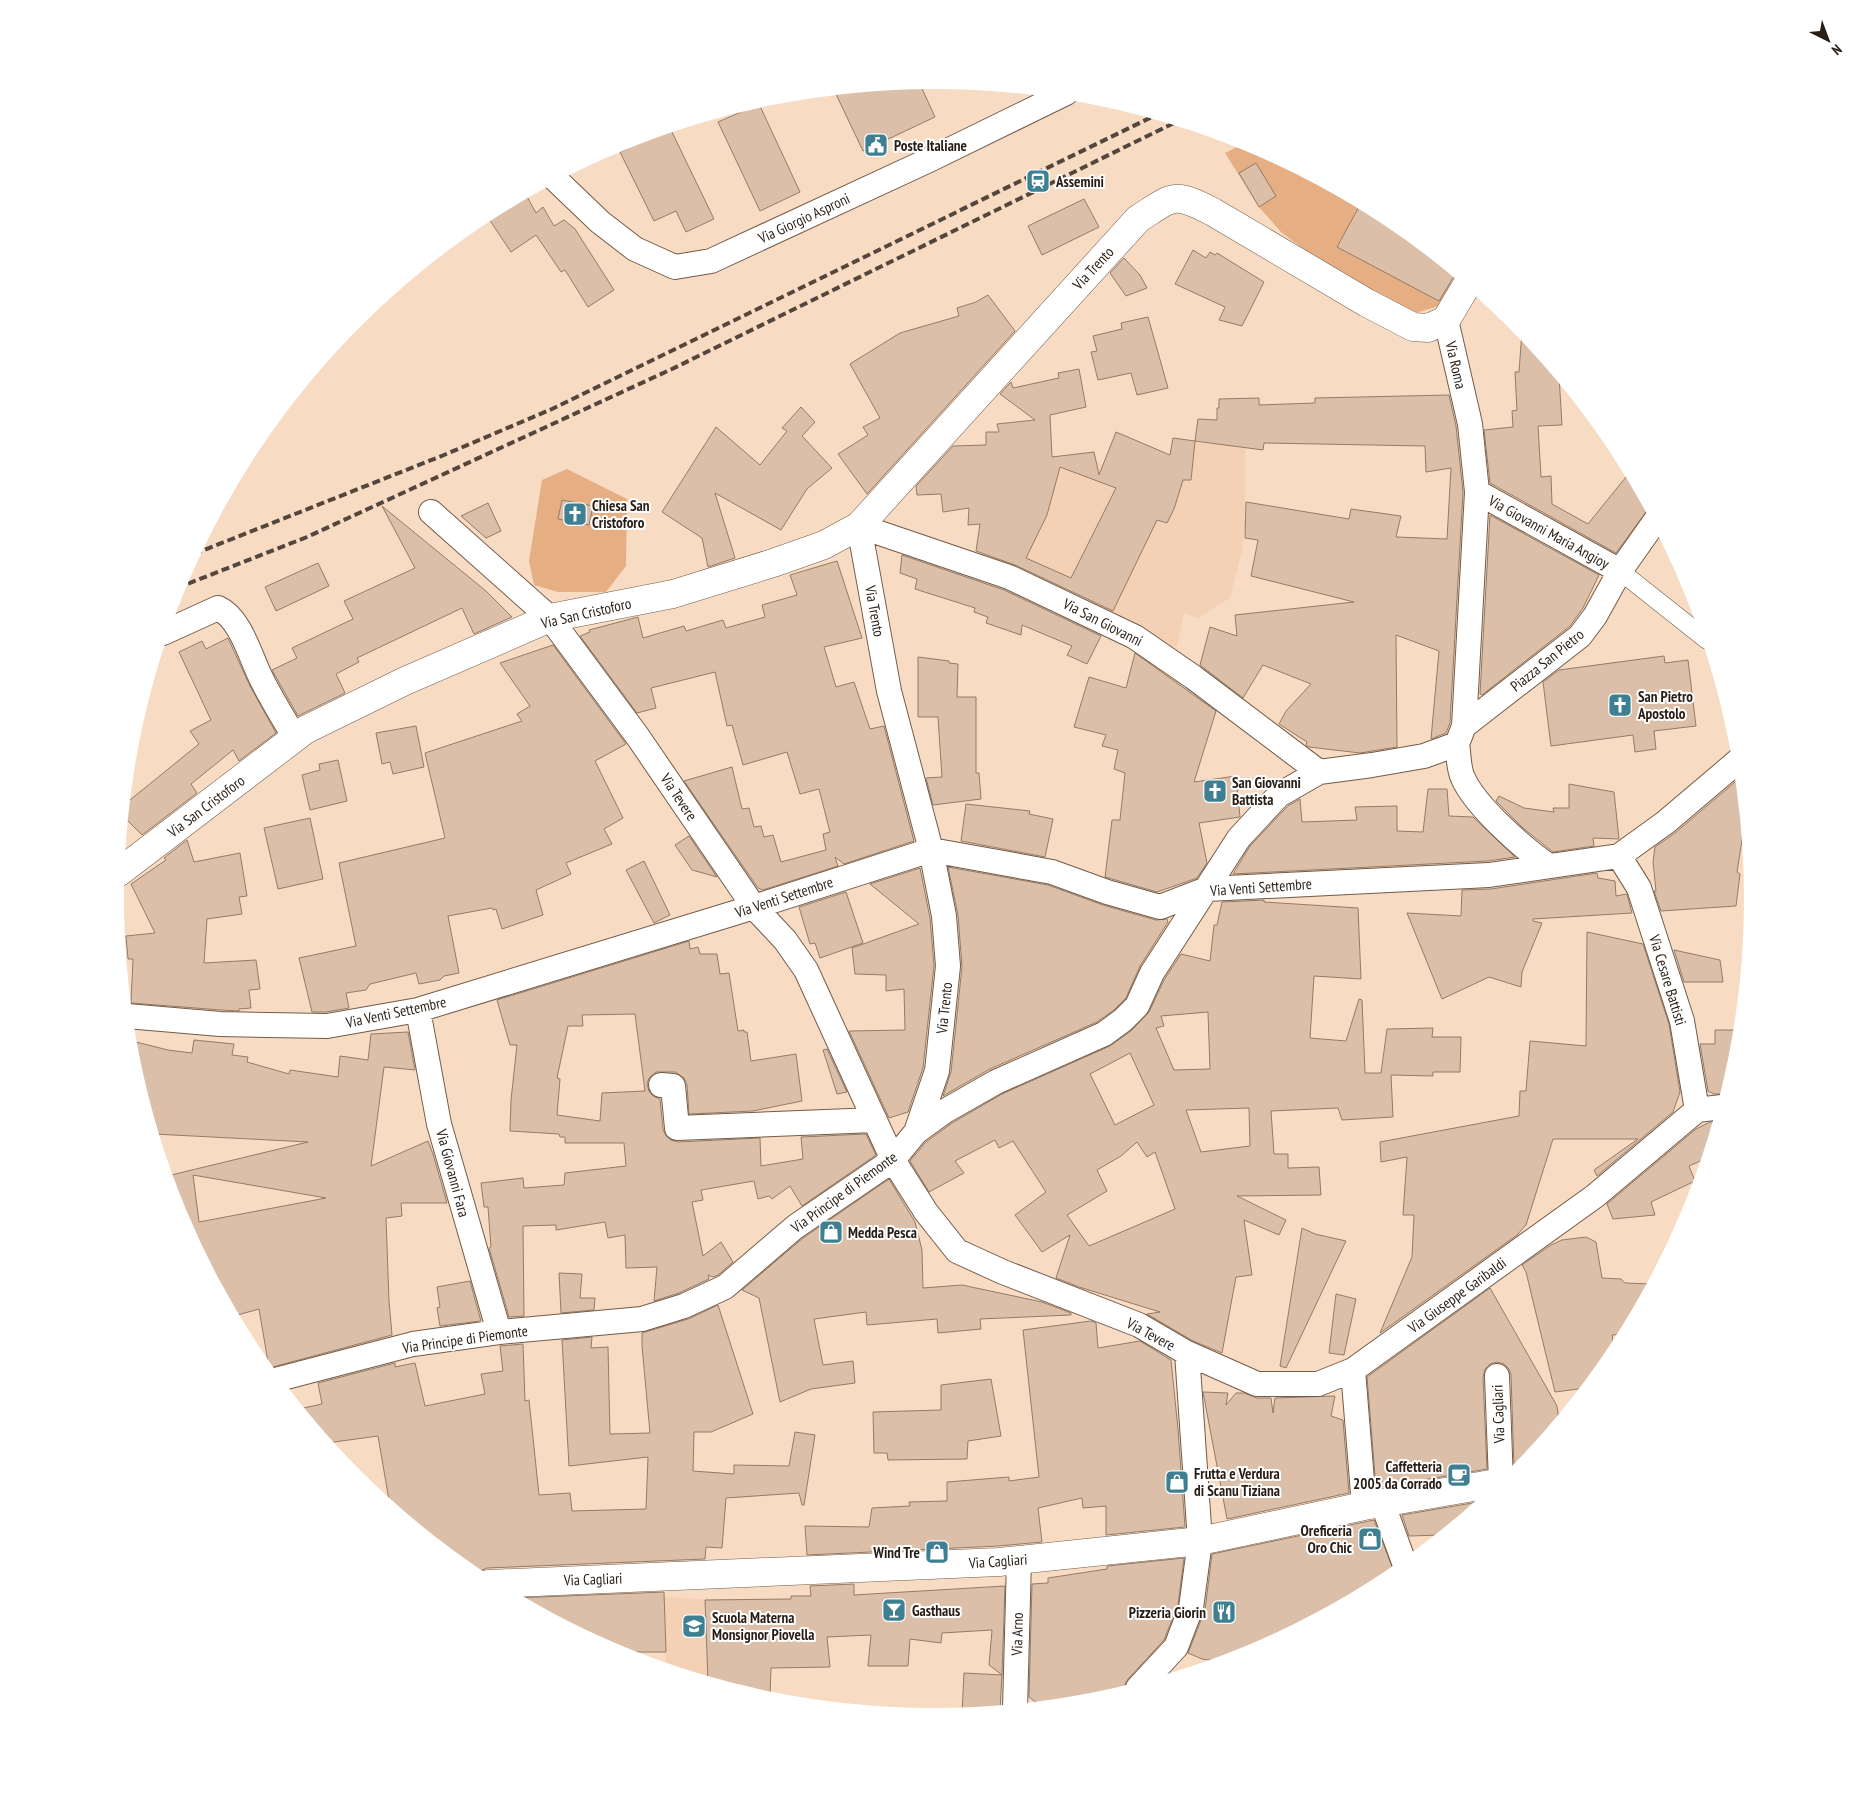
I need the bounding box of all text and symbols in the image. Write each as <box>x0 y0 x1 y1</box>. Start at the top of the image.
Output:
north arrow <box>1803 15 1853 65</box>
text: N <box>1828 40 1846 59</box>
public building icon: Poste Italiane <box>863 132 889 158</box>
place label: Poste Italiane <box>894 136 967 155</box>
station icon: Assemini <box>1025 168 1051 194</box>
place label: Assemini <box>1055 172 1104 191</box>
street label: Via Giorgio Asproni <box>754 189 853 248</box>
street label: Via Trento <box>1068 243 1118 294</box>
street label: Via Roma <box>1441 338 1471 391</box>
street label: Via Giovanni Maria Angioy <box>1485 491 1613 573</box>
place label: Chiesa San Cristoforo <box>592 496 650 532</box>
church icon: Chiesa San Cristoforo <box>562 501 588 527</box>
street label: Via Trento <box>861 583 889 638</box>
street label: Via San Cristoforo <box>538 593 633 633</box>
street label: Via San Giovanni <box>1059 593 1146 650</box>
street label: Piazza San Pietro <box>1506 625 1588 695</box>
place label: San Pietro Apostolo <box>1637 687 1693 723</box>
church icon: San Pietro Apostolo <box>1607 692 1633 718</box>
street label: Via Tevere <box>656 769 702 824</box>
street label: Via San Cristoforo <box>163 771 248 842</box>
place label: San Giovanni Battista <box>1232 773 1301 809</box>
church icon: San Giovanni Battista <box>1202 778 1228 804</box>
street label: Via Venti Settembre <box>732 872 835 922</box>
street label: Via Venti Settembre <box>1208 874 1313 900</box>
street label: Via Cesare Battisti <box>1645 932 1691 1028</box>
street label: Via Trento <box>932 981 956 1036</box>
street label: Via Venti Settembre <box>343 992 448 1032</box>
street label: Via Giovanni Fara <box>432 1126 474 1219</box>
street label: Via Principe di Piemonte <box>786 1147 901 1237</box>
shop icon: Medda Pesca <box>818 1219 844 1245</box>
place label: Medda Pesca <box>848 1223 917 1242</box>
street label: Via Giuseppe Garibaldi <box>1403 1253 1510 1338</box>
street label: Via Tevere <box>1123 1313 1179 1355</box>
street label: Via Principe di Piemonte <box>400 1321 529 1357</box>
street label: Via Cagliari <box>1487 1384 1509 1445</box>
place label: Caffetteria 2005 da Corrado <box>1353 1457 1442 1493</box>
cafe icon: Caffetteria 2005 da Corrado <box>1446 1462 1472 1488</box>
place label: Frutta e Verdura di Scanu Tiziana <box>1194 1464 1280 1500</box>
shop icon: Frutta e Verdura di Scanu Tiziana <box>1164 1469 1190 1495</box>
place label: Oreficeria Oro Chic <box>1301 1521 1353 1557</box>
shop icon: Oreficeria Oro Chic <box>1357 1526 1383 1552</box>
shop icon: Wind Tre <box>924 1539 950 1565</box>
place label: Wind Tre <box>872 1543 920 1562</box>
street label: Via Cagliari <box>967 1549 1028 1573</box>
street label: Via Cagliari <box>562 1568 623 1590</box>
bar icon: Gasthaus <box>881 1597 907 1623</box>
restaurant icon: Pizzeria Giorin <box>1211 1599 1237 1625</box>
place label: Gasthaus <box>912 1601 960 1620</box>
place label: Pizzeria Giorin <box>1129 1603 1206 1622</box>
place label: Scuola Materna Monsignor Piovella <box>712 1608 814 1644</box>
street label: Via Arno <box>1007 1612 1027 1657</box>
school or university icon: Scuola Materna Monsignor Piovella <box>681 1613 707 1639</box>

